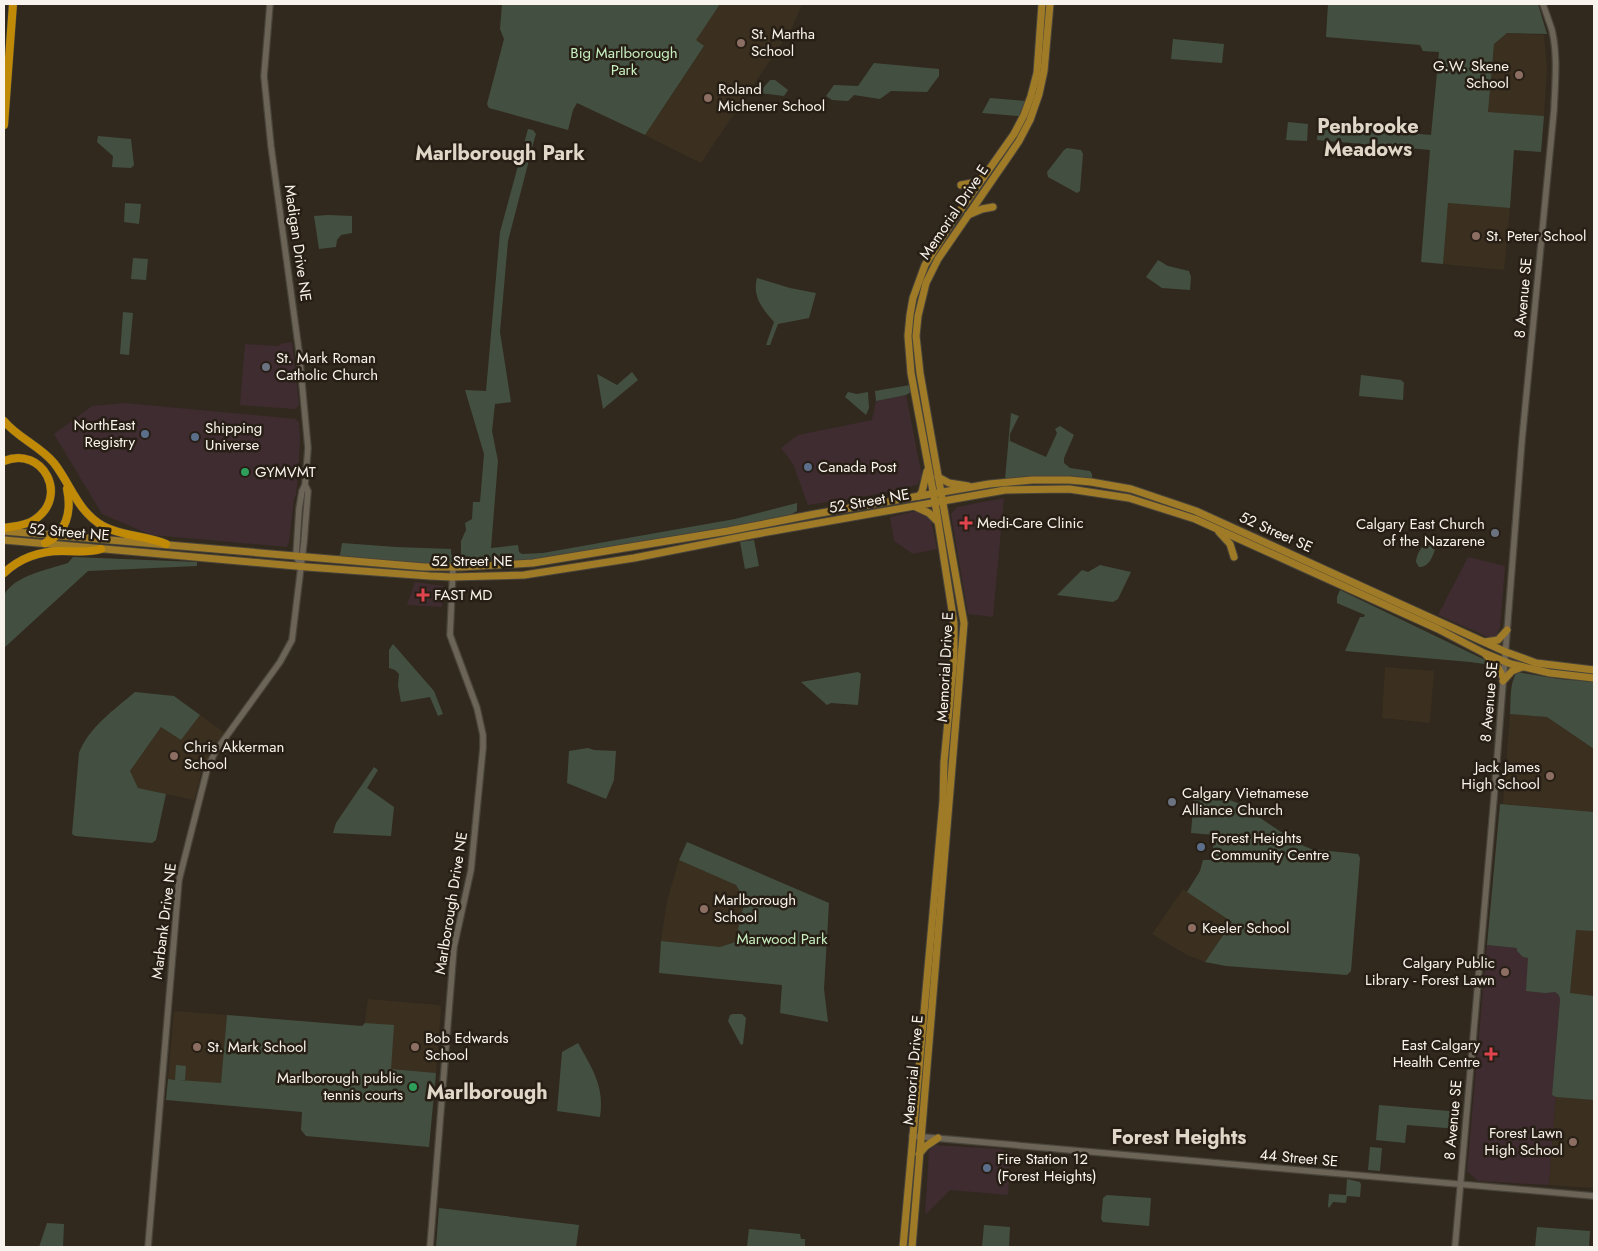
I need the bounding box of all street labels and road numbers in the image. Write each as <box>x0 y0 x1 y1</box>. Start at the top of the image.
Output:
street label: Memorial Drive E <box>914 160 994 264</box>
street label: Madigan Drive NE <box>279 183 317 303</box>
street label: 8 Avenue SE <box>1509 257 1537 339</box>
street label: 52 Street NE <box>827 483 911 519</box>
street label: 52 Street SE <box>1236 506 1316 558</box>
street label: 52 Street NE <box>27 517 111 547</box>
street label: 52 Street NE <box>431 550 513 572</box>
street label: Memorial Drive E <box>931 611 959 723</box>
street label: 8 Avenue SE <box>1475 661 1503 743</box>
street label: Marlborough Drive NE <box>429 830 473 976</box>
street label: Marbank Drive NE <box>146 862 182 980</box>
street label: Memorial Drive E <box>897 1014 929 1126</box>
street label: 8 Avenue SE <box>1439 1079 1467 1161</box>
street label: 44 Street SE <box>1259 1144 1339 1172</box>

